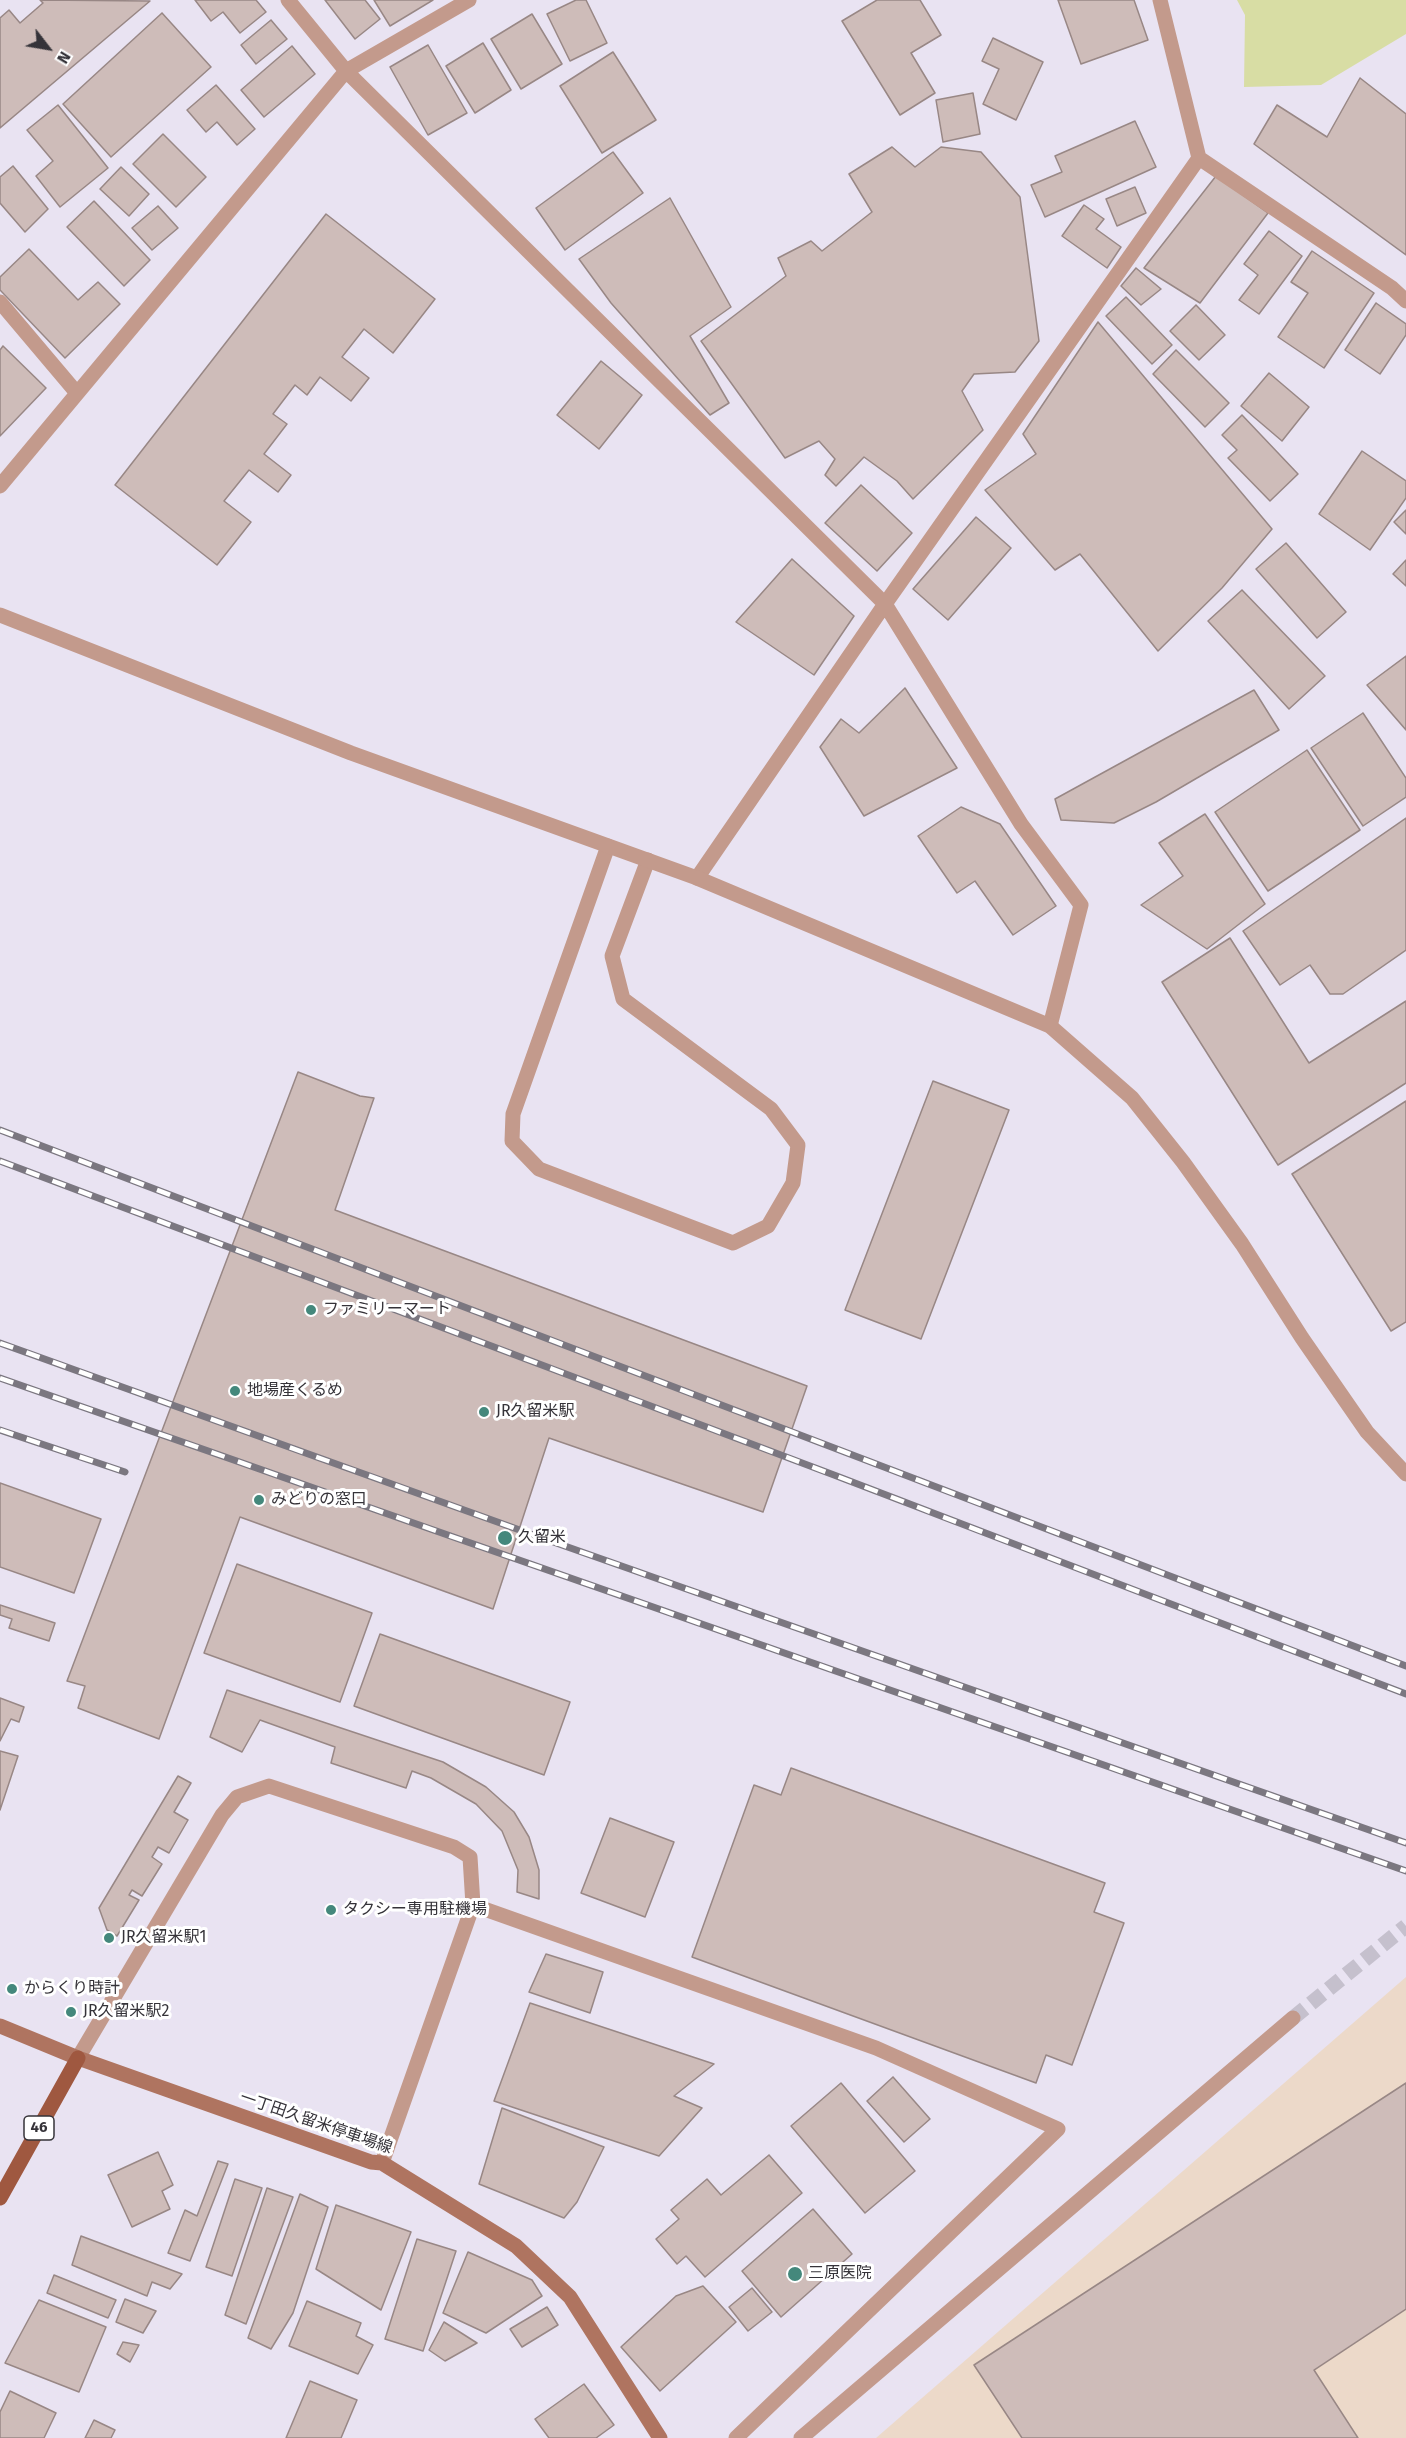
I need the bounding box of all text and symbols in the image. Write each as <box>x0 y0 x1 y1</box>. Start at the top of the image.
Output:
north arrow <box>18 18 78 78</box>
text: N <box>53 48 75 67</box>
place label: ファミリーマート <box>323 1300 451 1320</box>
marker: ファミリーマート <box>304 1303 318 1317</box>
place label: 地場産くるめ <box>247 1381 343 1401</box>
marker: 地場産くるめ <box>228 1384 242 1398</box>
place label: JR久留米駅 <box>496 1402 575 1422</box>
marker: JR久留米駅 <box>477 1405 491 1419</box>
place label: みどりの窓口 <box>271 1490 367 1510</box>
marker: みどりの窓口 <box>252 1493 266 1507</box>
place label: 久留米 <box>518 1528 566 1548</box>
marker: 久留米 <box>496 1529 514 1547</box>
place label: タクシー専用駐機場 <box>343 1900 487 1920</box>
marker: タクシー専用駐機場 <box>324 1903 338 1917</box>
place label: JR久留米駅1 <box>121 1928 206 1948</box>
marker: JR久留米駅1 <box>102 1931 116 1945</box>
place label: からくり時計 <box>24 1979 120 1999</box>
marker: からくり時計 <box>5 1982 19 1996</box>
place label: JR久留米駅2 <box>83 2002 169 2022</box>
marker: JR久留米駅2 <box>64 2005 78 2019</box>
street label: 一丁田久留米停車場線 <box>237 2088 395 2158</box>
road number: 46 <box>24 2116 54 2140</box>
place label: 三原医院 <box>808 2264 872 2284</box>
marker: 三原医院 <box>786 2265 804 2283</box>

